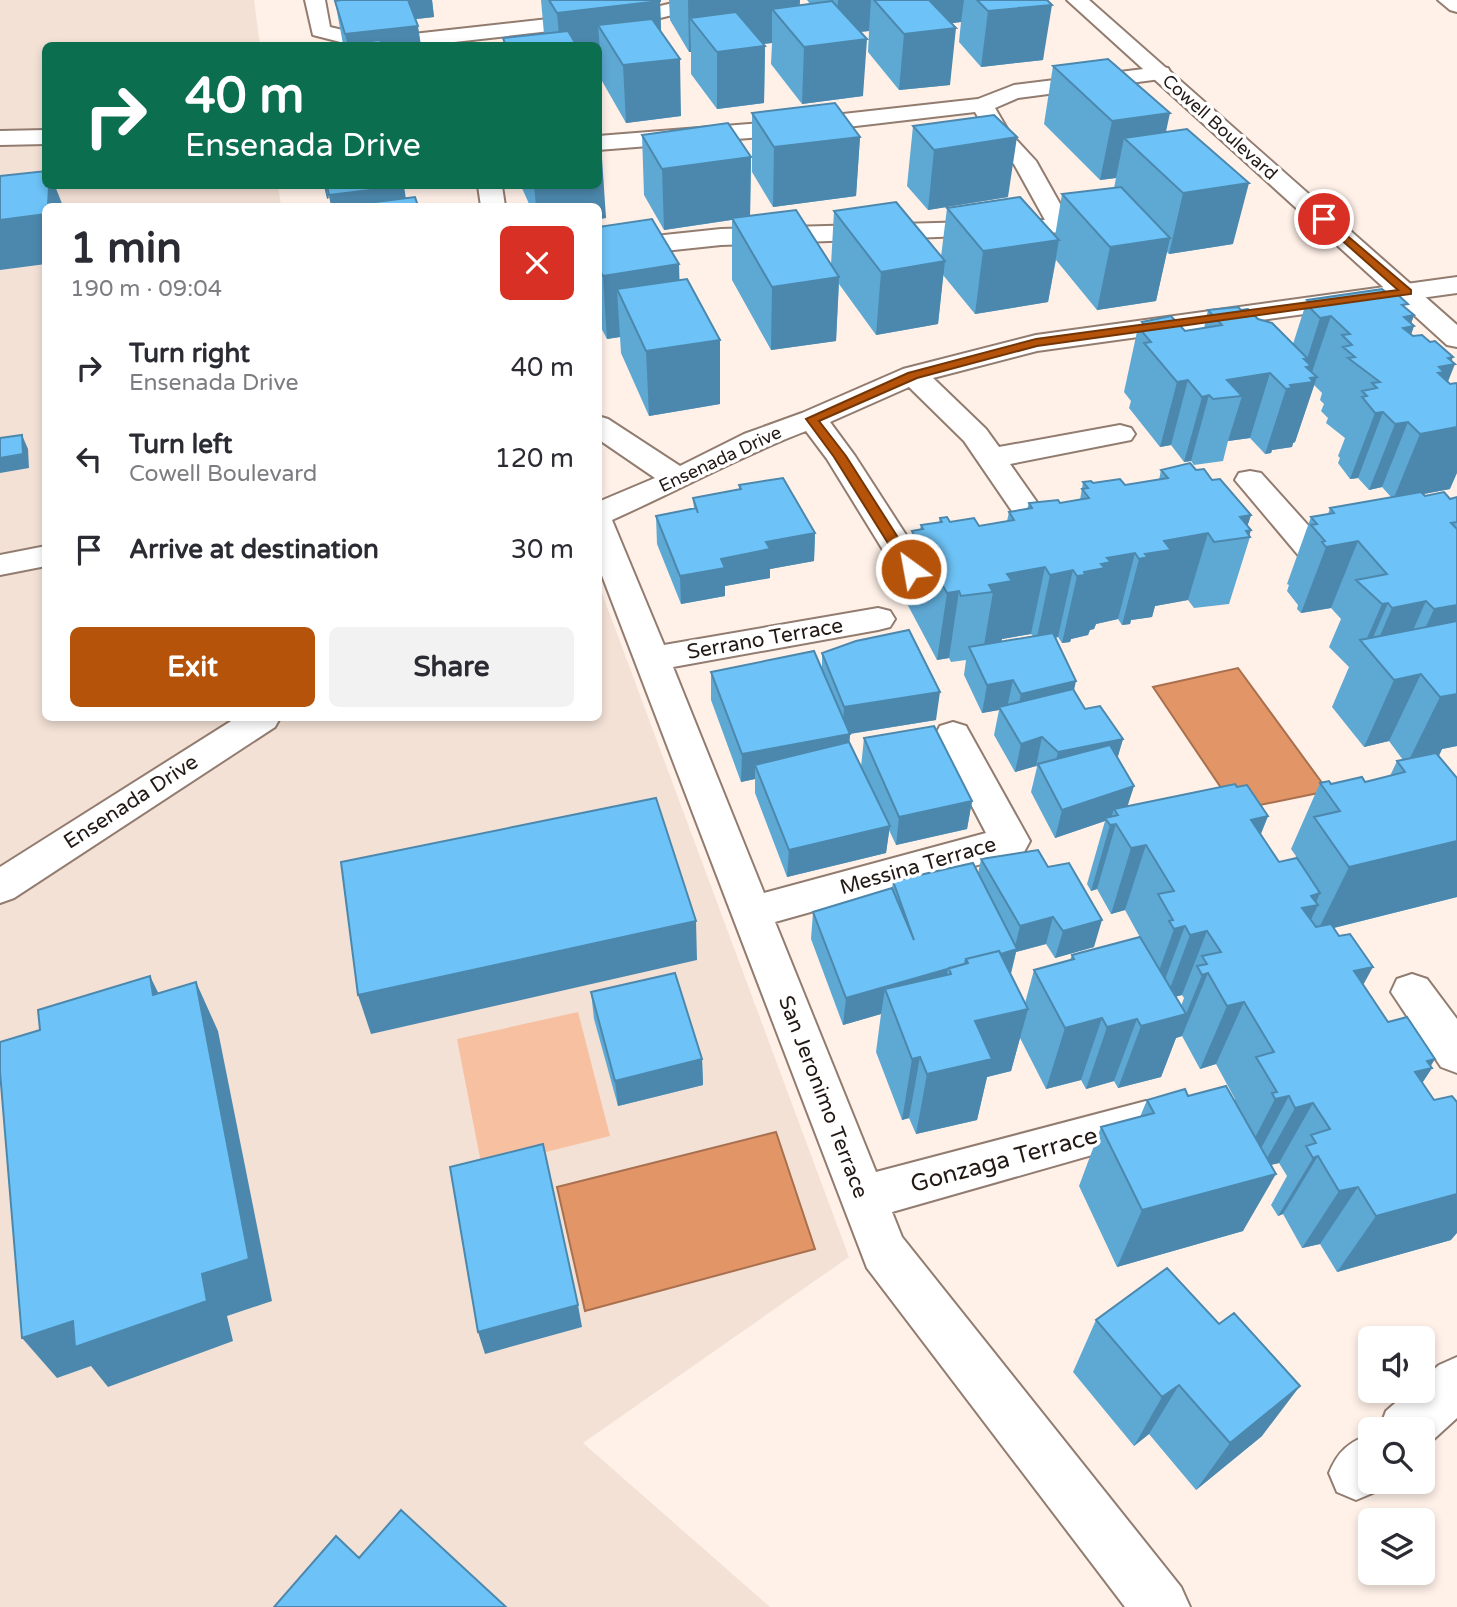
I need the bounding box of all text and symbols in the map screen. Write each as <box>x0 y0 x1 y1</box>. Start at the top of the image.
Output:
text: 40 m <box>185 67 304 126</box>
icon: right <box>70 70 161 161</box>
street label: Cowell Boulevard <box>1158 70 1282 184</box>
text: Ensenada Drive <box>185 127 421 165</box>
pin <box>1294 189 1354 249</box>
icon: arrive <box>1305 200 1343 238</box>
text: 1 min <box>70 223 182 274</box>
button: close <box>500 226 574 300</box>
text: 190 m · 09:04 <box>70 275 222 303</box>
text: Turn right <box>129 338 250 369</box>
icon: right <box>70 349 108 387</box>
text: 40 m <box>511 352 574 383</box>
text: Ensenada Drive <box>129 369 299 397</box>
street label: Ensenada Drive <box>655 421 785 497</box>
text: Turn left <box>129 429 232 460</box>
icon: left <box>70 440 108 478</box>
text: 120 m <box>494 443 574 474</box>
text: Cowell Boulevard <box>129 460 317 488</box>
icon: arrive <box>70 531 108 569</box>
position arrow <box>874 532 948 606</box>
text: Arrive at destination <box>129 534 379 565</box>
text: 30 m <box>511 534 574 565</box>
street label: Serrano Terrace <box>685 613 845 665</box>
button: Exit <box>70 627 315 707</box>
button: Share <box>329 627 574 707</box>
street label: Ensenada Drive <box>59 749 203 855</box>
street label: Messina Terrace <box>837 832 999 900</box>
street label: San Jeronimo Terrace <box>773 992 873 1202</box>
street label: Gonzaga Terrace <box>907 1121 1101 1199</box>
map controls <box>1358 1326 1435 1585</box>
button: sound <box>1358 1326 1435 1403</box>
button: search <box>1358 1417 1435 1494</box>
button: layers <box>1358 1508 1435 1585</box>

